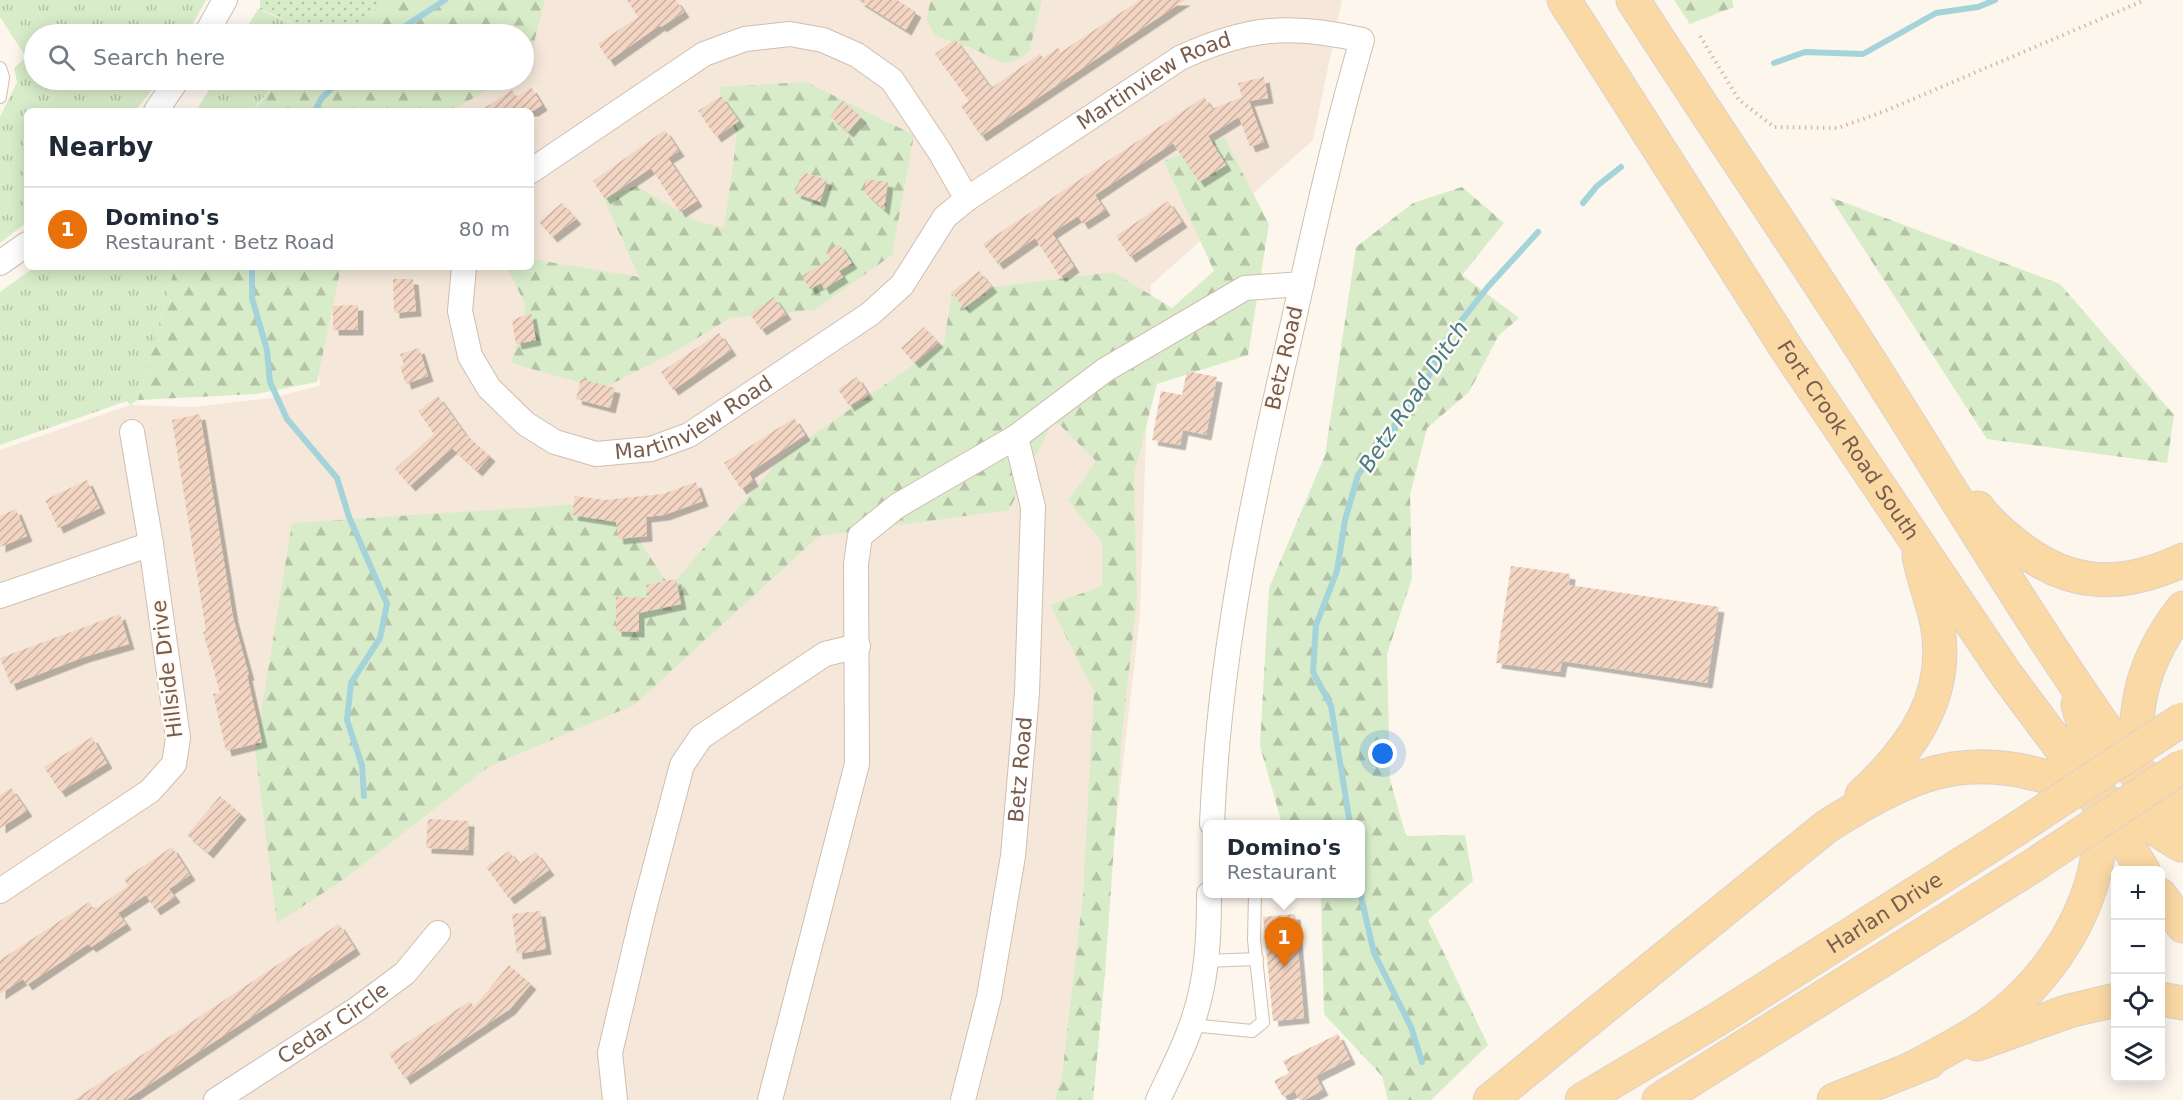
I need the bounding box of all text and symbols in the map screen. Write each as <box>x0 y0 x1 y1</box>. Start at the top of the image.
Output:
search box <box>24 24 534 90</box>
street label: Martinview Road <box>1073 27 1234 135</box>
icon: search <box>45 41 78 74</box>
text: Search here <box>93 45 225 70</box>
text: Nearby <box>48 132 153 162</box>
text: Domino's <box>105 205 219 230</box>
text: 1 <box>61 217 74 241</box>
text: 80 m <box>459 217 510 241</box>
text: Restaurant · Betz Road <box>105 230 334 254</box>
street label: Betz Road <box>1260 304 1308 412</box>
water label: Betz Road Ditch <box>1354 316 1473 477</box>
street label: Fort Crook Road South <box>1772 336 1924 545</box>
street label: Martinview Road <box>613 371 777 464</box>
street label: Hillside Drive <box>147 599 187 739</box>
street label: Betz Road <box>1004 716 1037 823</box>
your location <box>1368 739 1397 768</box>
popup <box>1203 820 1365 898</box>
text: Domino's <box>1227 835 1341 860</box>
text: Restaurant <box>1227 860 1336 884</box>
map controls <box>2111 866 2165 1082</box>
button: + <box>2111 866 2165 920</box>
street label: Harlan Drive <box>1823 867 1947 958</box>
pin: 1 <box>1264 918 1304 967</box>
button: − <box>2111 920 2165 974</box>
button: locate <box>2111 974 2165 1028</box>
street label: Cedar Circle <box>273 978 393 1069</box>
button: layers <box>2111 1028 2165 1082</box>

